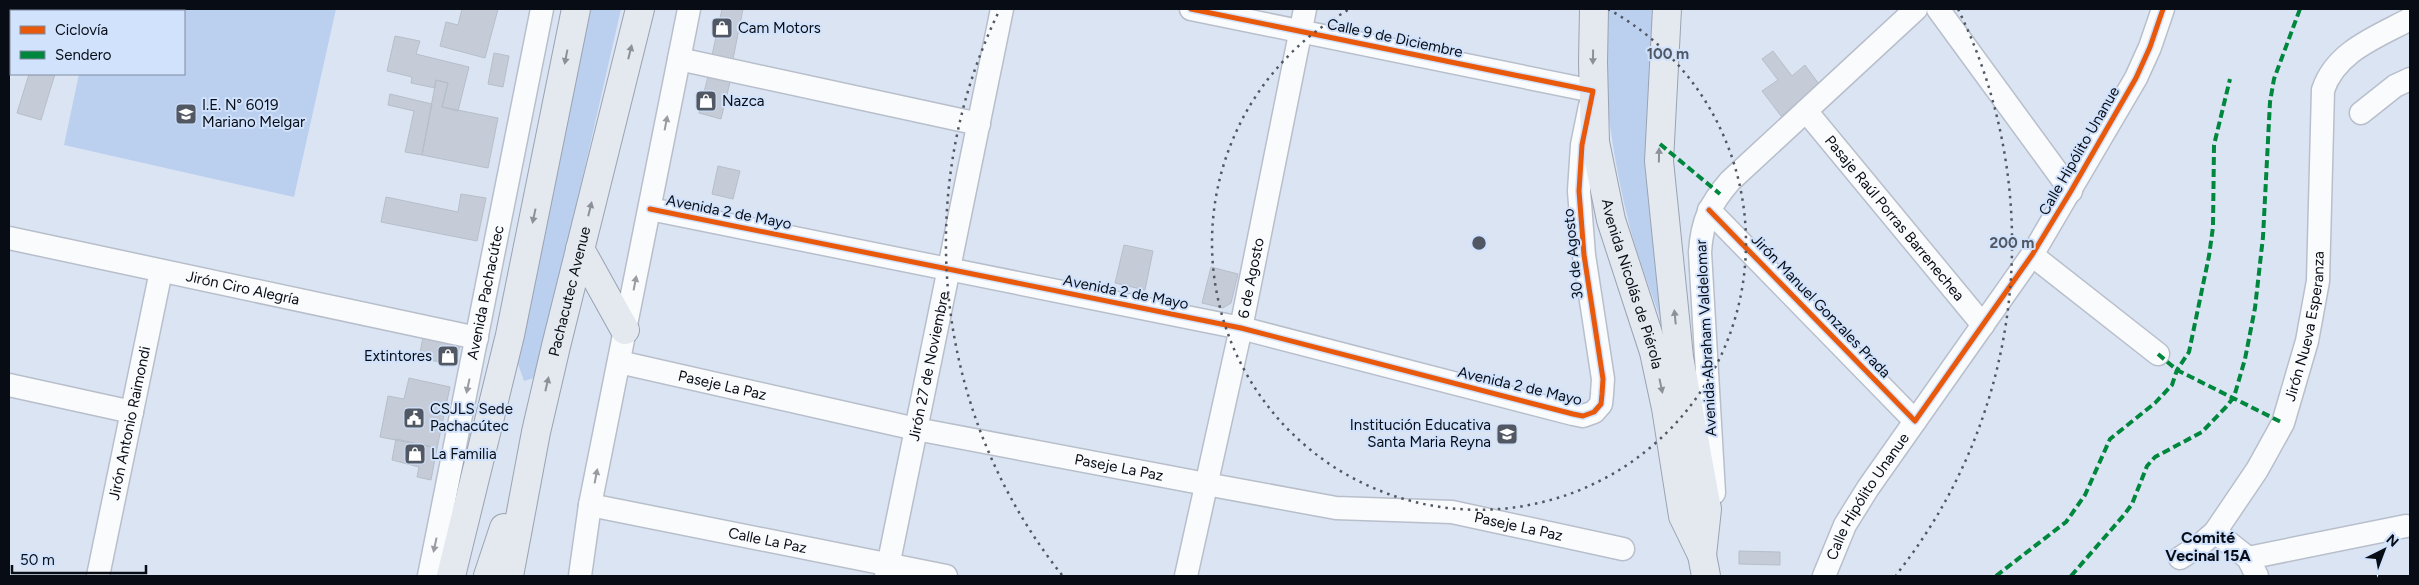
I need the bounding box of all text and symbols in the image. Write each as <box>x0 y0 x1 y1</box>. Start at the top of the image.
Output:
legend <box>10 10 185 75</box>
street label: Calle 9 de Diciembre <box>1326 15 1464 61</box>
shop icon: Cam Motors <box>710 16 734 40</box>
place label: Cam Motors <box>738 19 821 37</box>
text: Ciclovía <box>55 21 108 39</box>
one-way arrow <box>626 44 634 59</box>
text: 100 m <box>1647 45 1689 63</box>
text: Sendero <box>55 46 112 64</box>
one-way arrow <box>562 49 570 65</box>
one-way arrow <box>1589 50 1597 66</box>
street label: Calle Hipólito Unanue <box>2035 83 2123 219</box>
shop icon: Nazca <box>694 89 718 113</box>
place label: Nazca <box>722 92 764 110</box>
place label: I.E. N° 6019 Mariano Melgar <box>202 96 305 131</box>
school or university icon: I.E. N° 6019 Mariano Melgar <box>174 102 198 126</box>
one-way arrow <box>663 115 671 131</box>
street label: Pasaje Raúl Porras Barrenechea <box>1821 132 1968 304</box>
one-way arrow <box>1655 147 1663 163</box>
street label: Avenida 2 de Mayo <box>665 191 793 233</box>
street label: Avenida Nicolás de Piérola <box>1598 197 1666 371</box>
one-way arrow <box>586 202 594 217</box>
street label: 30 de Agosto <box>1559 207 1587 300</box>
one-way arrow <box>530 208 538 223</box>
street label: Avenida Pachacútec <box>463 224 508 361</box>
street label: Pachacutec Avenue <box>545 225 594 358</box>
street label: Jirón Manuel Gonzales Prada <box>1748 230 1894 382</box>
centre of rings <box>1470 234 1488 252</box>
text: 200 m <box>1990 234 2034 252</box>
street label: 6 de Agosto <box>1234 236 1268 320</box>
street label: Avenida Abraham Valdelomar <box>1692 239 1720 437</box>
street label: Jirón Nueva Esperanza <box>2281 251 2328 403</box>
street label: Jirón Ciro Alegría <box>184 267 301 309</box>
street label: Avenida 2 de Mayo <box>1062 271 1190 313</box>
one-way arrow <box>631 274 639 290</box>
street label: Jirón 27 de Noviembre <box>905 290 953 443</box>
one-way arrow <box>1671 308 1679 324</box>
shop icon: Extintores <box>436 344 460 368</box>
street label: Jirón Antonio Raimondi <box>105 345 154 502</box>
place label: Extintores <box>364 347 432 365</box>
street label: Avenida 2 de Mayo <box>1456 363 1584 409</box>
street label: Paseje La Paz <box>676 367 768 404</box>
one-way arrow <box>543 377 551 392</box>
one-way arrow <box>463 378 471 394</box>
one-way arrow <box>1657 378 1665 393</box>
place label: CSJLS Sede Pachacútec <box>430 400 513 435</box>
public building icon: CSJLS Sede Pachacútec <box>402 406 426 430</box>
place label: Institución Educativa Santa Maria Reyna <box>1350 416 1491 451</box>
school or university icon: Institución Educativa Santa Maria Reyna <box>1495 422 1519 446</box>
street label: Calle Hipólito Unanue <box>1823 430 1913 563</box>
shop icon: La Familia <box>403 442 427 466</box>
place label: La Familia <box>431 445 497 463</box>
street label: Paseje La Paz <box>1073 450 1165 485</box>
one-way arrow <box>592 468 600 484</box>
street label: Paseje La Paz <box>1473 508 1565 545</box>
street label: Calle La Paz <box>727 524 808 557</box>
north arrow <box>2359 525 2409 575</box>
district label: Comité Vecinal 15A <box>2165 528 2251 565</box>
text: N <box>2383 531 2402 551</box>
one-way arrow <box>431 537 439 553</box>
scale bar <box>12 542 146 574</box>
text: 50 m <box>20 551 55 569</box>

